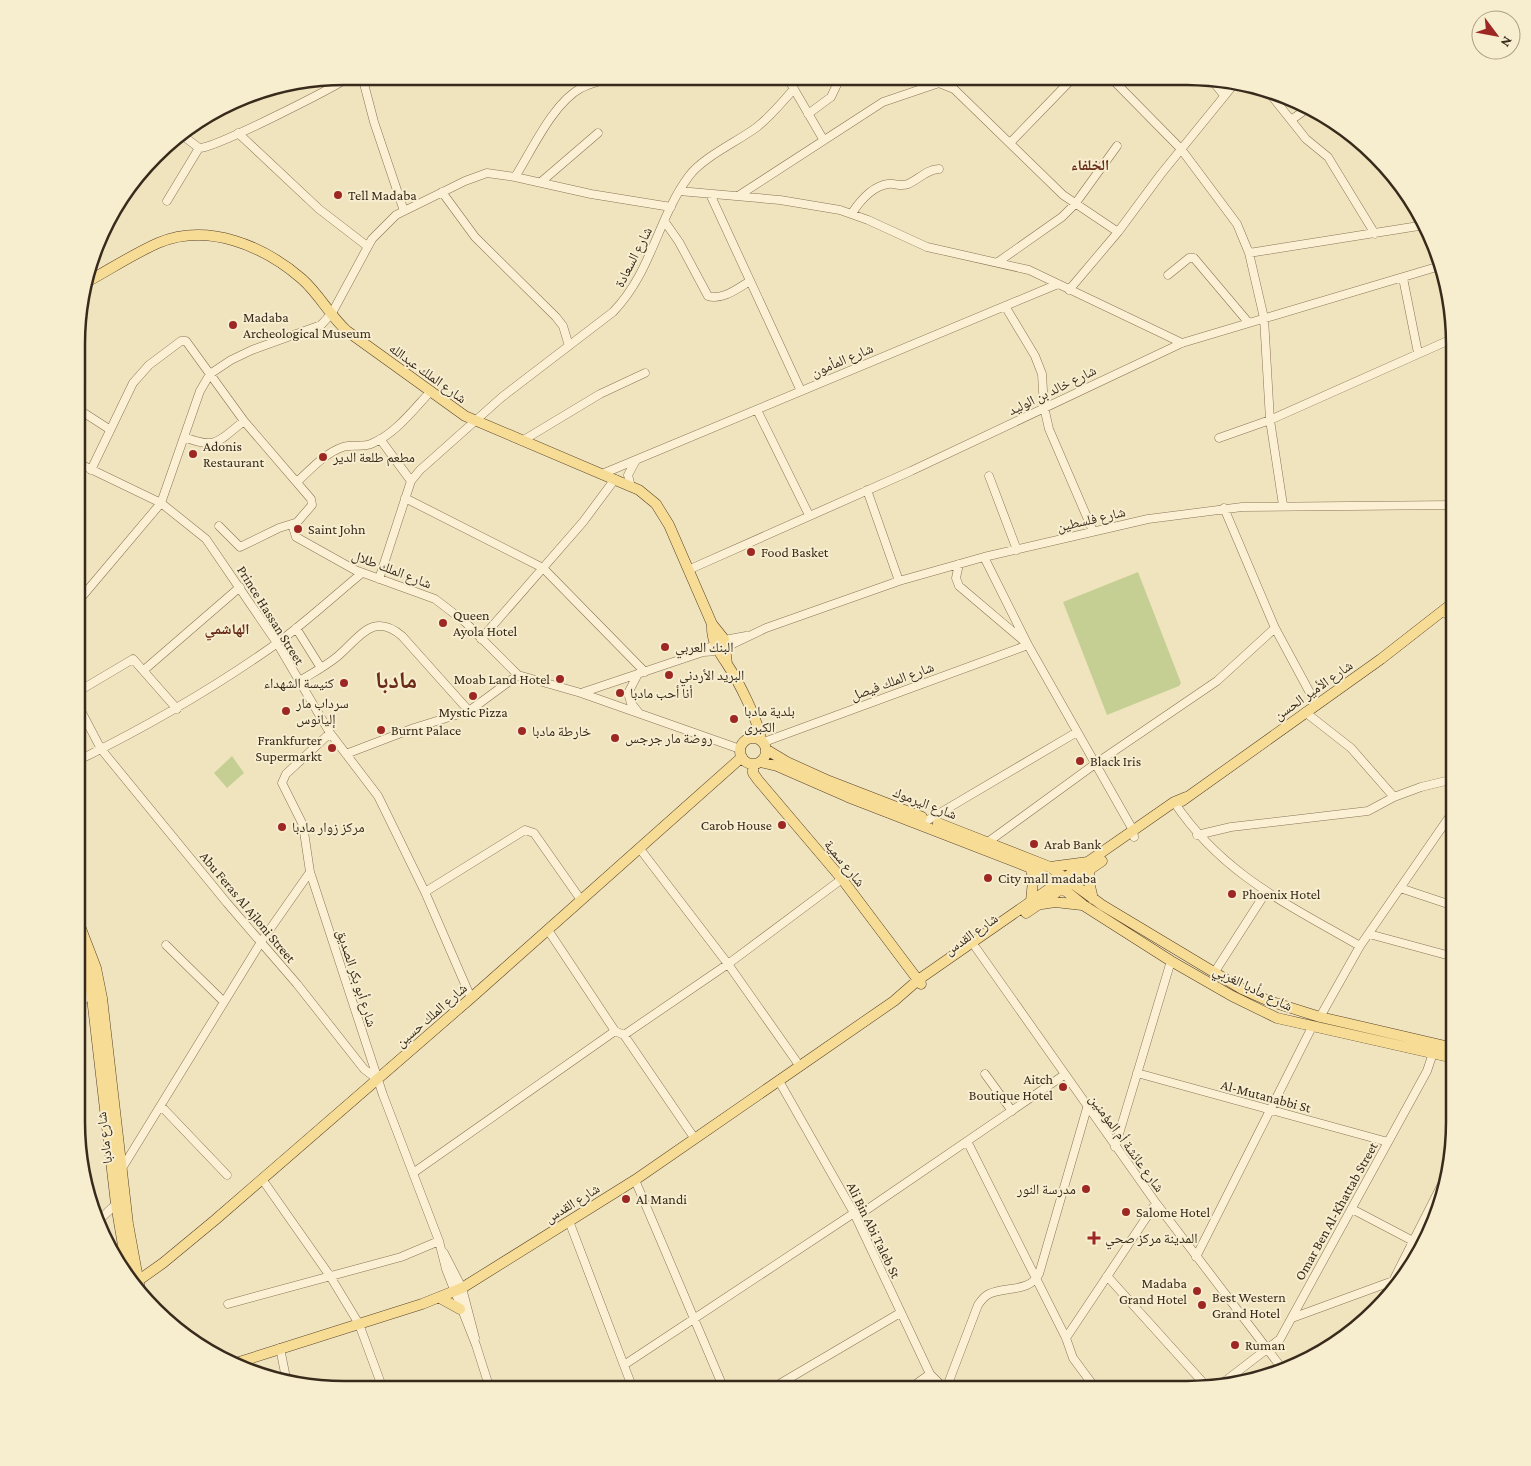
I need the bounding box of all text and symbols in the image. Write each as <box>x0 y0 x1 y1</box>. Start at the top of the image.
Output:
north arrow <box>1471 10 1521 60</box>
text: N <box>1497 34 1516 51</box>
district label: الخلفاء <box>1071 157 1109 173</box>
place label: Tell Madaba <box>348 187 417 203</box>
marker: Tell Madaba <box>332 189 344 201</box>
street label: شارع السعادة <box>611 224 657 291</box>
place label: Madaba Archeological Museum <box>243 309 371 341</box>
marker: Madaba Archeological Museum <box>227 319 239 331</box>
street label: شارع الملك عبدالله <box>385 340 470 408</box>
street label: شارع المأمون <box>808 340 876 382</box>
street label: شارع خالد بن الوليد <box>1005 362 1100 420</box>
place label: Adonis Restaurant <box>203 438 264 470</box>
marker: Adonis Restaurant <box>187 448 199 460</box>
place label: مطعم طلعة الدير <box>332 449 415 467</box>
marker: مطعم طلعة الدير <box>317 451 329 463</box>
street label: شارع فلسطين <box>1055 503 1127 537</box>
place label: Saint John <box>308 521 366 537</box>
marker: Saint John <box>292 523 304 535</box>
place label: Food Basket <box>761 544 829 560</box>
marker: Food Basket <box>745 546 757 558</box>
street label: شارع الملك طلال <box>349 547 434 593</box>
street label: Prince Hassan Street <box>234 563 308 668</box>
place label: Queen Ayola Hotel <box>453 607 518 639</box>
marker: Queen Ayola Hotel <box>437 617 449 629</box>
district label: الهاشمي <box>205 621 249 641</box>
place label: البنك العربي <box>675 639 734 659</box>
marker: البنك العربي <box>659 641 671 653</box>
street label: شارع الأمير الحسن <box>1270 657 1357 725</box>
street label: شارع الملك فيصل <box>848 658 937 705</box>
district label: مادبا <box>375 666 417 694</box>
place label: البريد الأردني <box>679 667 744 687</box>
marker: البريد الأردني <box>663 669 675 681</box>
place label: Moab Land Hotel <box>454 671 550 687</box>
marker: Moab Land Hotel <box>554 673 566 685</box>
place label: كنيسة الشهداء <box>264 675 334 691</box>
marker: كنيسة الشهداء <box>338 677 350 689</box>
place label: أنا أحب مادبا <box>630 685 693 701</box>
marker: أنا أحب مادبا <box>614 687 626 699</box>
marker: Mystic Pizza <box>467 690 479 702</box>
place label: سرداب مار إليانوس <box>295 695 349 729</box>
place label: بلدية مادبا الكبرى <box>744 703 795 736</box>
place label: Mystic Pizza <box>438 704 508 720</box>
marker: سرداب مار إليانوس <box>280 705 292 717</box>
marker: بلدية مادبا الكبرى <box>728 713 740 725</box>
place label: Burnt Palace <box>391 722 461 738</box>
place label: خارطة مادبا <box>532 723 591 740</box>
marker: Burnt Palace <box>375 724 387 736</box>
marker: خارطة مادبا <box>516 725 528 737</box>
place label: روضة مار جرجس <box>625 730 713 747</box>
place label: Frankfurter Supermarkt <box>256 732 322 764</box>
marker: روضة مار جرجس <box>609 732 621 744</box>
marker: Frankfurter Supermarkt <box>326 742 338 754</box>
place label: Black Iris <box>1090 753 1141 769</box>
marker: Black Iris <box>1074 755 1086 767</box>
street label: شارع اليرموك <box>890 784 959 824</box>
place label: Carob House <box>701 817 772 833</box>
place label: مركز زوار مادبا <box>292 819 365 836</box>
marker: Carob House <box>776 819 788 831</box>
marker: مركز زوار مادبا <box>276 821 288 833</box>
street label: شارع سمية <box>820 836 869 891</box>
place label: Arab Bank <box>1044 836 1102 852</box>
marker: Arab Bank <box>1028 838 1040 850</box>
street label: Abu Feras Al Ajloni Street <box>196 848 299 967</box>
place label: City mall madaba <box>998 870 1097 886</box>
marker: City mall madaba <box>982 872 994 884</box>
place label: Phoenix Hotel <box>1242 886 1321 902</box>
marker: Phoenix Hotel <box>1226 888 1238 900</box>
street label: شارع القدس <box>941 910 1002 960</box>
street label: شارع أبو بكر الصديق <box>332 927 380 1029</box>
street label: شارع مأدبا الغربي <box>1209 962 1295 1017</box>
street label: شارع الملك حسين <box>392 980 471 1052</box>
place label: Aitch Boutique Hotel <box>969 1071 1053 1103</box>
street label: Al-Mutanabbi St <box>1219 1076 1313 1116</box>
marker: Aitch Boutique Hotel <box>1057 1081 1069 1093</box>
street label: شارع عائشة أم المؤمنين <box>1085 1091 1168 1196</box>
street label: شارع مادبا <box>93 1111 117 1165</box>
street label: Omar Ben Al-Khattab Street <box>1291 1139 1381 1283</box>
street label: Ali Bin Abi Taleb St <box>844 1179 904 1281</box>
street label: شارع القدس <box>542 1180 603 1228</box>
place label: مدرسة النور <box>1016 1181 1076 1198</box>
marker: مدرسة النور <box>1080 1183 1092 1195</box>
place label: Al Mandi <box>636 1191 687 1207</box>
marker: Al Mandi <box>620 1193 632 1205</box>
place label: Salome Hotel <box>1136 1204 1211 1220</box>
marker: Salome Hotel <box>1120 1206 1132 1218</box>
place label: المدينة مركز صحي <box>1105 1230 1198 1250</box>
marker: المدينة مركز صحي <box>1087 1231 1101 1245</box>
place label: Madaba Grand Hotel <box>1119 1275 1188 1307</box>
marker: Madaba Grand Hotel <box>1191 1285 1203 1297</box>
place label: Best Western Grand Hotel <box>1212 1289 1286 1321</box>
marker: Best Western Grand Hotel <box>1196 1299 1208 1311</box>
place label: Ruman <box>1245 1337 1286 1353</box>
marker: Ruman <box>1229 1339 1241 1351</box>

